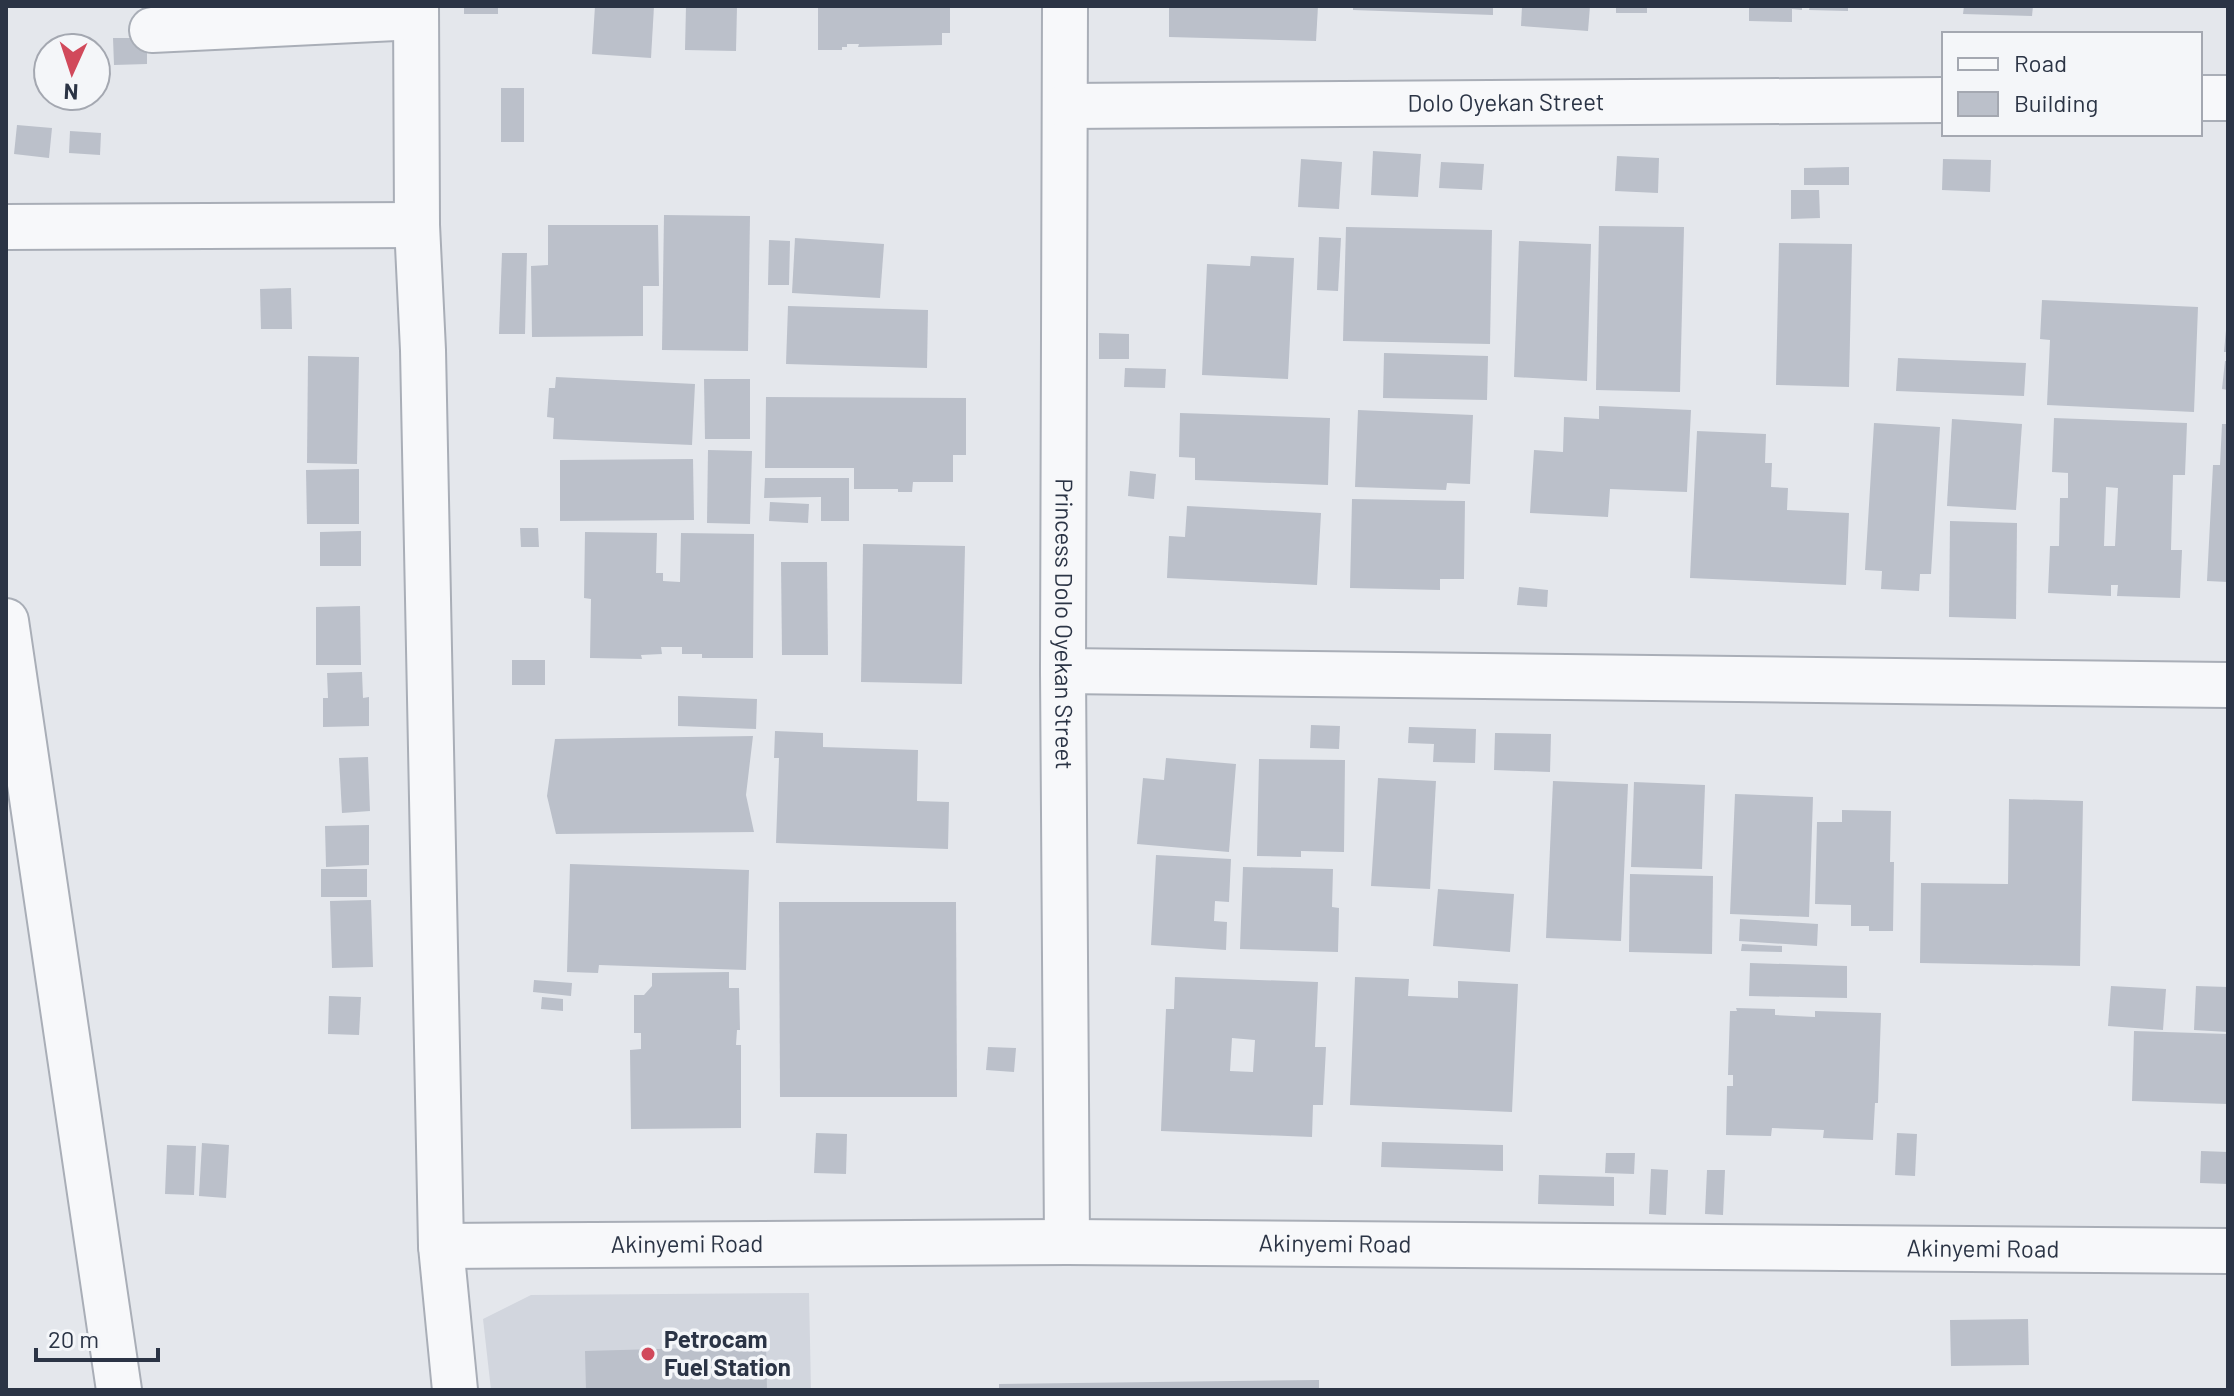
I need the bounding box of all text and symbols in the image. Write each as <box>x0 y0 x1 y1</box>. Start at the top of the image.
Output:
north arrow <box>32 32 112 112</box>
legend <box>1942 32 2202 136</box>
text: Road <box>2014 48 2067 77</box>
text: N <box>63 80 79 106</box>
street label: Dolo Oyekan Street <box>1407 86 1605 117</box>
text: Building <box>2014 88 2098 117</box>
street label: Princess Dolo Oyekan Street <box>1050 478 1080 770</box>
street label: Akinyemi Road <box>1258 1227 1412 1258</box>
street label: Akinyemi Road <box>610 1228 763 1258</box>
street label: Akinyemi Road <box>1906 1233 2059 1263</box>
scale bar <box>36 1312 158 1362</box>
text: 20 m <box>48 1324 99 1353</box>
place label: Petrocam Fuel Station <box>664 1324 791 1381</box>
marker: Petrocam Fuel Station <box>639 1345 657 1363</box>

